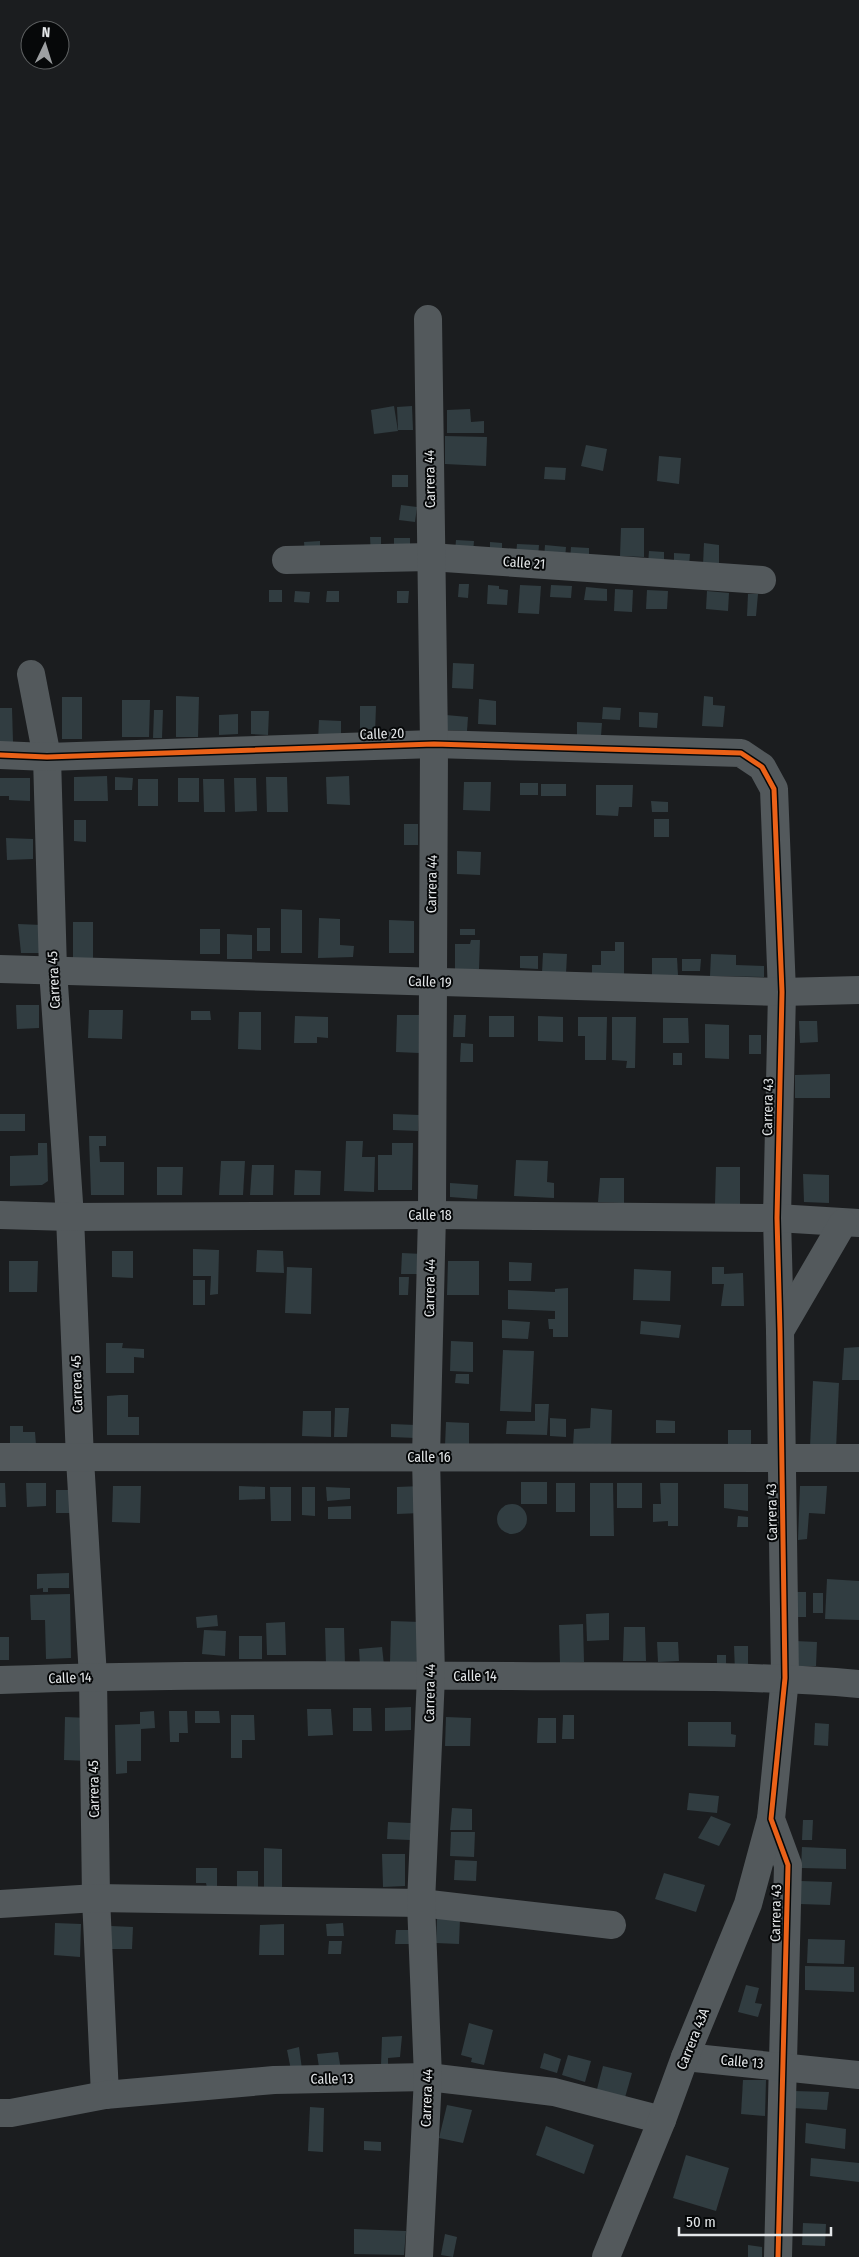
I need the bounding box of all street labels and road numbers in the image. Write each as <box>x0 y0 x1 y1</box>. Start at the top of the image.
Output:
street label: Carrera 44 <box>421 449 439 508</box>
street label: Calle 21 <box>502 553 546 573</box>
street label: Calle 20 <box>359 725 405 743</box>
street label: Carrera 44 <box>423 854 441 913</box>
street label: Carrera 45 <box>44 951 64 1009</box>
street label: Calle 19 <box>408 973 452 991</box>
street label: Carrera 43 <box>759 1078 777 1136</box>
street label: Calle 18 <box>408 1207 452 1224</box>
street label: Carrera 44 <box>421 1258 439 1317</box>
street label: Carrera 45 <box>67 1355 87 1413</box>
street label: Calle 16 <box>407 1449 451 1466</box>
street label: Carrera 43 <box>763 1483 781 1541</box>
street label: Carrera 44 <box>421 1663 439 1722</box>
street label: Calle 14 <box>453 1668 497 1685</box>
street label: Calle 14 <box>48 1669 92 1687</box>
street label: Carrera 45 <box>85 1760 103 1818</box>
street label: Carrera 43 <box>767 1884 785 1942</box>
street label: Carrera 43A <box>673 2005 713 2072</box>
street label: Calle 13 <box>720 2052 764 2072</box>
street label: Carrera 44 <box>417 2068 437 2127</box>
street label: Calle 13 <box>310 2070 354 2088</box>

